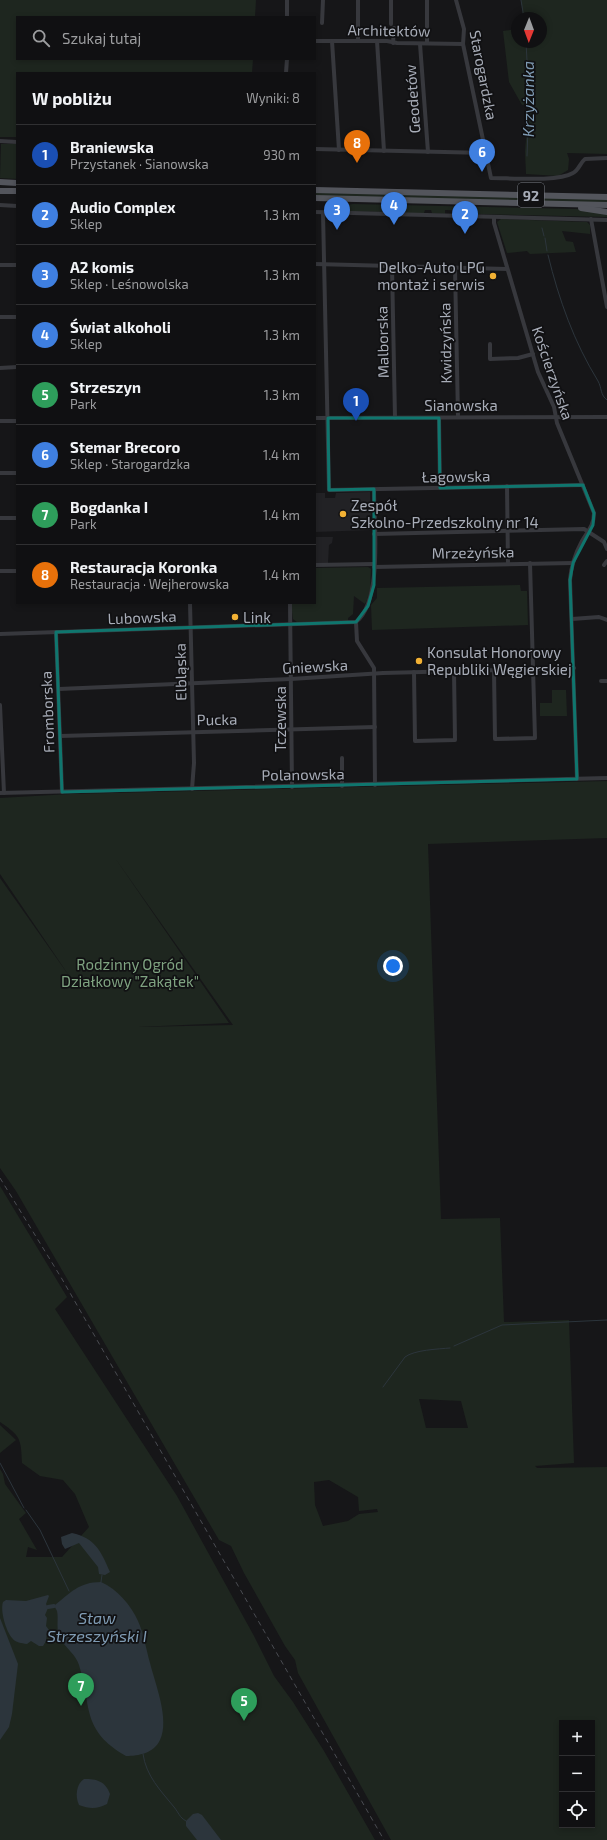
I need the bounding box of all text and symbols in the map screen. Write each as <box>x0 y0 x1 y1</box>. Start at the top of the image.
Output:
north arrow <box>511 12 547 48</box>
search box <box>16 16 316 60</box>
street label: Architektów <box>347 20 431 40</box>
icon: search <box>30 27 52 49</box>
text: Szukaj tutaj <box>62 29 141 47</box>
street label: Starogardzka <box>466 29 502 121</box>
water label: Krzyżanka <box>518 61 538 137</box>
street label: Geodetów <box>401 64 423 134</box>
text: W pobliżu <box>32 88 112 108</box>
text: Wyniki: 8 <box>246 90 300 106</box>
pin: 8 <box>344 130 370 163</box>
text: Braniewska <box>70 138 154 156</box>
pin: 6 <box>469 139 495 172</box>
text: 1 <box>42 147 48 163</box>
text: 930 m <box>263 147 300 163</box>
text: Przystanek · Sianowska <box>70 156 209 172</box>
road number: 92 <box>518 183 544 207</box>
pin: 4 <box>381 192 407 225</box>
pin: 3 <box>324 197 350 230</box>
text: Audio Complex <box>70 198 176 216</box>
pin: 2 <box>452 201 478 234</box>
text: 2 <box>41 207 49 223</box>
text: 1.3 km <box>264 207 300 223</box>
text: Sklep <box>70 216 102 232</box>
text: A2 komis <box>70 258 134 276</box>
place label: Delko-Auto LPG montaż i serwis <box>377 258 485 293</box>
text: 3 <box>41 267 49 283</box>
text: 1.3 km <box>264 267 300 283</box>
marker: Delko-Auto LPG montaż i serwis <box>488 271 498 281</box>
text: Sklep · Leśnowolska <box>70 276 189 292</box>
street label: Kwidzyńska <box>435 302 455 384</box>
street label: Malborska <box>372 306 392 378</box>
text: Świat alkoholi <box>70 318 171 336</box>
street label: Kościerzyńska <box>529 324 577 422</box>
text: 4 <box>41 327 49 343</box>
text: 1.3 km <box>264 327 300 343</box>
text: Sklep <box>70 336 102 352</box>
text: Strzeszyn <box>70 378 141 396</box>
text: 5 <box>41 387 49 403</box>
text: 1.3 km <box>264 387 300 403</box>
pin: 1 <box>343 388 369 421</box>
text: Park <box>70 396 97 412</box>
street label: Sianowska <box>424 396 498 414</box>
text: Stemar Brecoro <box>70 438 180 456</box>
text: 6 <box>41 447 49 463</box>
text: 1.4 km <box>263 447 300 463</box>
text: Sklep · Starogardzka <box>70 456 190 472</box>
street label: Łagowska <box>422 466 490 486</box>
place label: Zespół Szkolno-Przedszkolny nr 14 <box>351 496 539 531</box>
text: Bogdanka I <box>70 498 148 516</box>
text: 7 <box>42 507 48 523</box>
text: 1.4 km <box>263 507 300 523</box>
marker: Zespół Szkolno-Przedszkolny nr 14 <box>338 509 348 519</box>
text: Park <box>70 516 97 532</box>
street label: Mrzeżyńska <box>432 542 514 562</box>
text: Restauracja Koronka <box>70 558 217 576</box>
text: 8 <box>41 567 49 583</box>
text: 1.4 km <box>263 567 300 583</box>
text: Restauracja · Wejherowska <box>70 576 229 592</box>
street label: Lubowska <box>107 607 177 627</box>
place label: Link <box>243 608 271 626</box>
marker: Link <box>230 612 240 622</box>
street label: Elbląska <box>170 643 190 701</box>
place label: Konsulat Honorowy Republiki Węgierskiej <box>427 643 572 679</box>
street label: Gniewska <box>282 655 348 677</box>
marker: Konsulat Honorowy Republiki Węgierskiej <box>414 656 424 666</box>
street label: Fromborska <box>37 671 57 753</box>
street label: Tczewska <box>271 686 289 752</box>
street label: Pucka <box>197 710 237 728</box>
street label: Polanowska <box>261 764 345 784</box>
park label: Rodzinny Ogród Działkowy "Zakątek" <box>61 955 199 990</box>
your location <box>383 956 403 976</box>
water label: Staw Strzeszyński I <box>47 1608 147 1646</box>
pin: 7 <box>68 1673 94 1706</box>
pin: 5 <box>231 1688 257 1721</box>
map controls <box>559 1720 595 1828</box>
button: + <box>559 1720 595 1756</box>
button: − <box>559 1756 595 1792</box>
button: locate <box>559 1792 595 1828</box>

